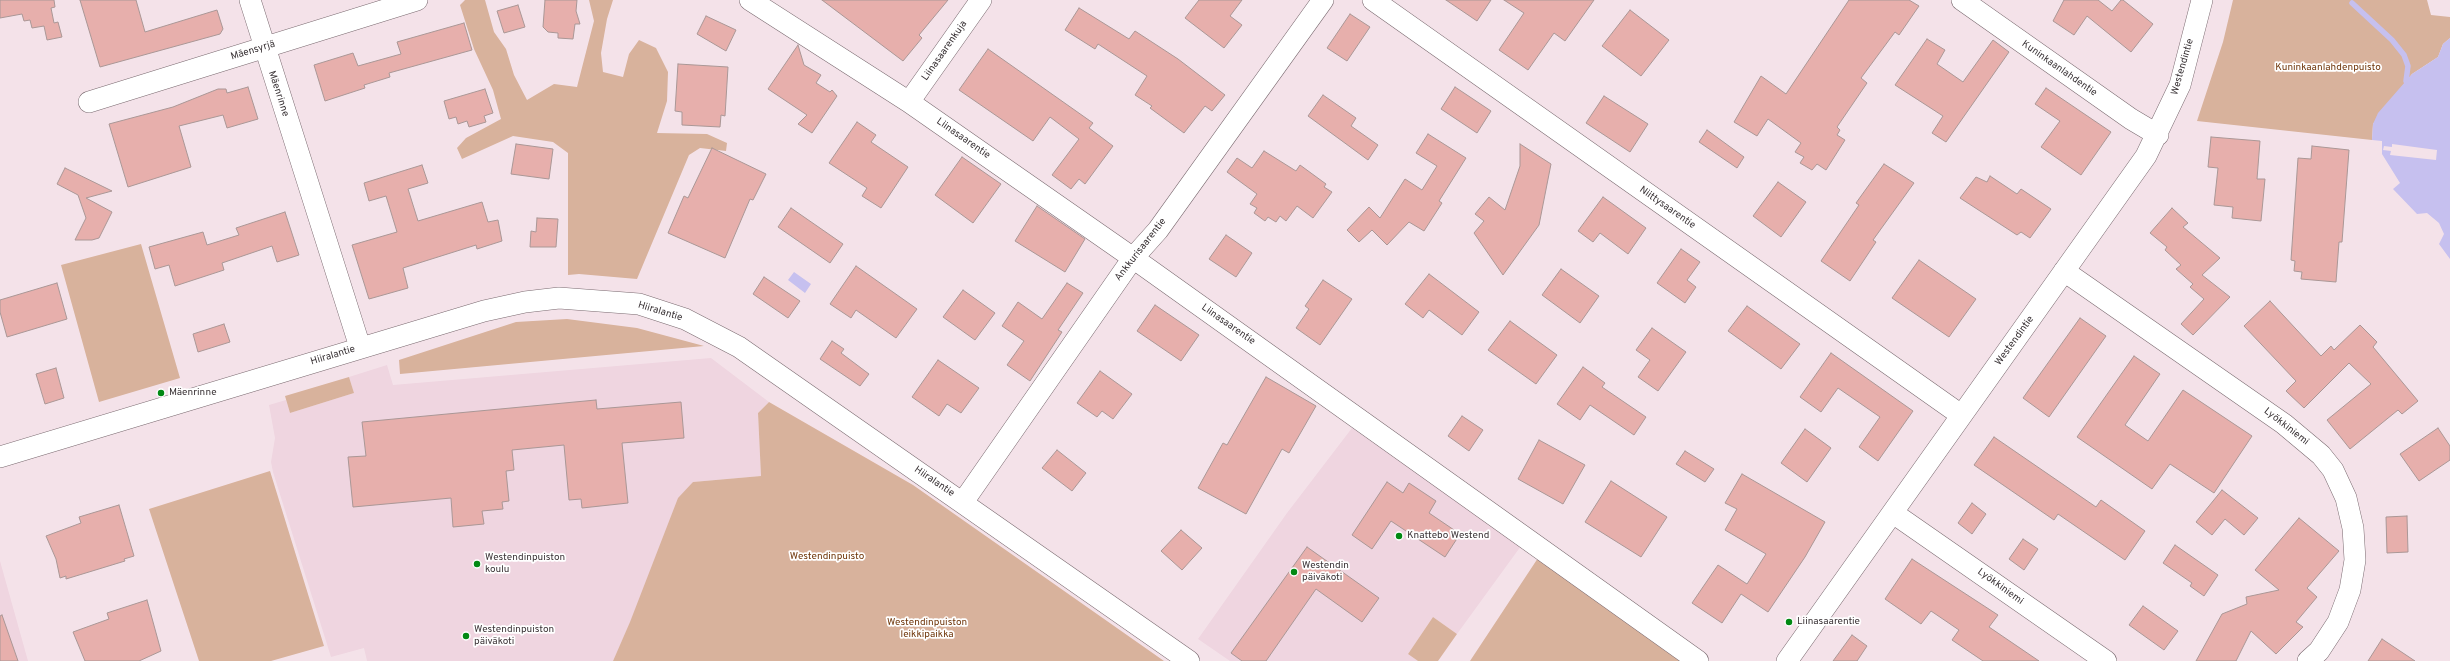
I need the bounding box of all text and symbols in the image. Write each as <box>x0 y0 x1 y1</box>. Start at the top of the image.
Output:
street label: Liinasaarenkuja <box>920 19 970 83</box>
street label: Westendintie <box>2169 37 2197 97</box>
street label: Mäensyrjä <box>229 39 277 63</box>
street label: Kuninkaanlahdentie <box>2019 39 2099 99</box>
park label: Kuninkaanlahdenpuisto <box>2275 62 2381 74</box>
street label: Mäenrinne <box>265 70 291 118</box>
street label: Liinasaarentie <box>934 116 992 162</box>
street label: Niittysaarentie <box>1637 184 1697 232</box>
street label: Ankkurisaarentie <box>1113 216 1169 284</box>
street label: Hiiralantie <box>636 300 684 324</box>
street label: Liinasaarentie <box>1199 302 1257 348</box>
street label: Westendintie <box>1993 314 2037 368</box>
street label: Hiiralantie <box>309 344 357 368</box>
place label: Mäenrinne <box>169 387 217 399</box>
marker: Mäenrinne <box>156 388 166 398</box>
street label: Lyökkiniemi <box>2261 406 2311 448</box>
street label: Hiiralantie <box>912 464 956 500</box>
place label: Knattebo Westend <box>1407 530 1489 542</box>
marker: Knattebo Westend <box>1394 531 1404 541</box>
park label: Westendinpuisto <box>790 551 864 563</box>
place label: Westendinpuiston koulu <box>485 552 565 576</box>
marker: Westendinpuiston koulu <box>472 559 482 569</box>
place label: Westendin päiväkoti <box>1302 560 1349 584</box>
street label: Lyökkiniemi <box>1975 566 2025 608</box>
marker: Westendin päiväkoti <box>1289 567 1299 577</box>
place label: Liinasaarentie <box>1797 616 1860 628</box>
park label: Westendinpuiston leikkipaikka <box>887 617 967 640</box>
marker: Liinasaarentie <box>1784 617 1794 627</box>
place label: Westendinpuiston päiväkoti <box>474 624 554 648</box>
marker: Westendinpuiston päiväkoti <box>461 631 471 641</box>

